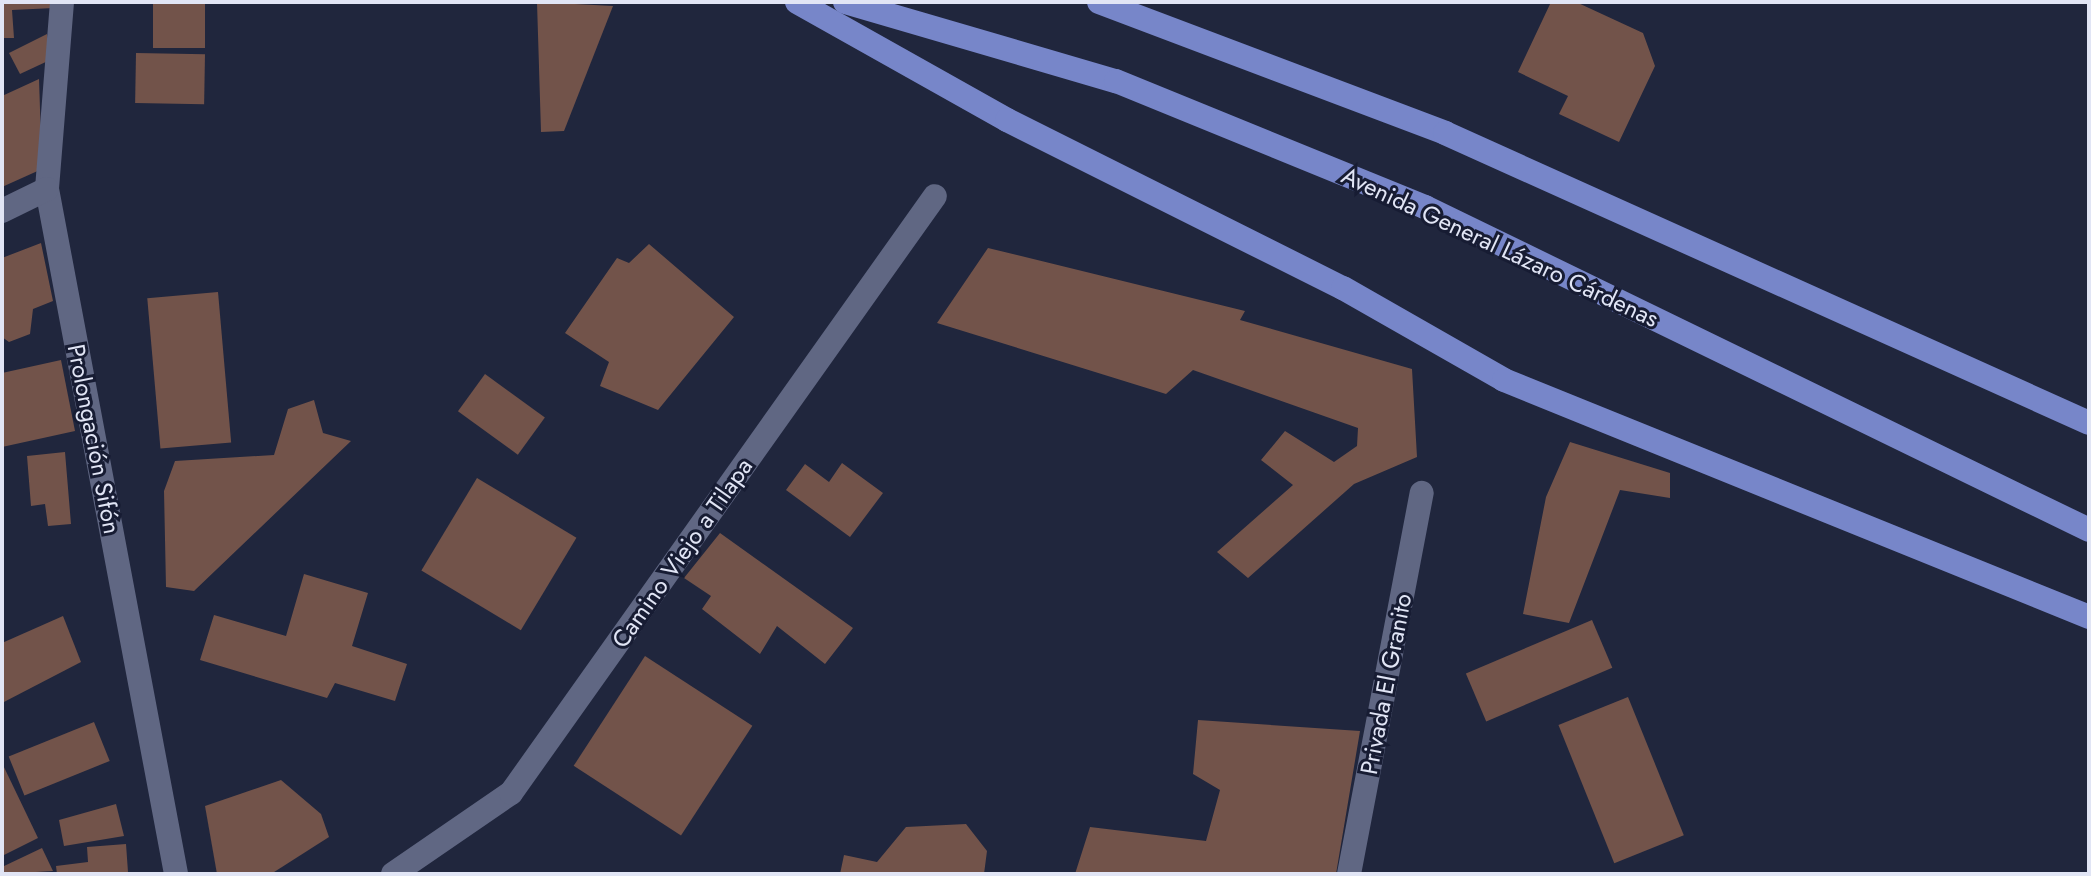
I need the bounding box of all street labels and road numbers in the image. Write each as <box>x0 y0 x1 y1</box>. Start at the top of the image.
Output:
street label: Avenida General Lázaro Cárdenas <box>1337 161 1663 333</box>
street label: Prolongación Sifón <box>61 342 127 536</box>
street label: Camino Viejo a Tilapa <box>606 453 758 653</box>
street label: Privada El Granito <box>1354 591 1418 777</box>

